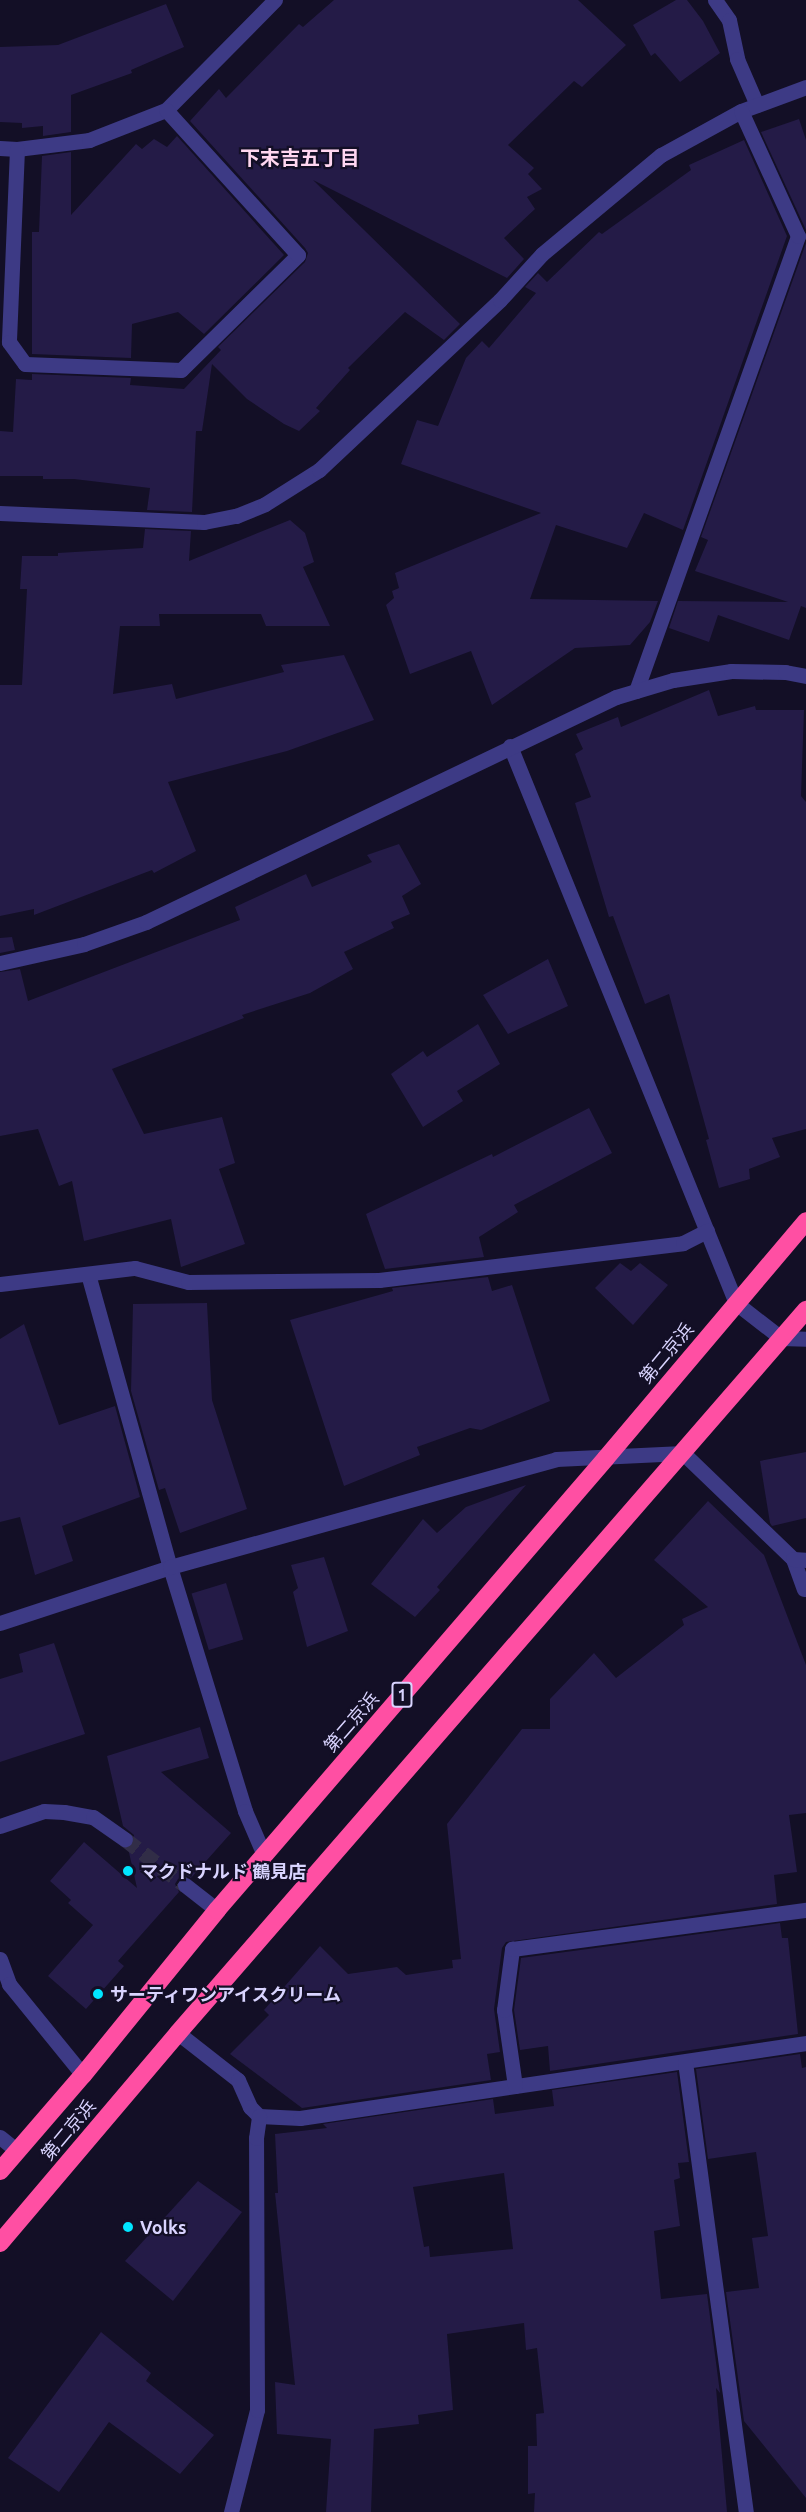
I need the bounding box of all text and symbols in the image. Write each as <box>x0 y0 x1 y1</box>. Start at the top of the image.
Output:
district label: 下末吉五丁目 <box>240 145 360 169</box>
street label: 第二京浜 <box>635 1318 697 1388</box>
road number: 1 <box>390 1682 414 1708</box>
street label: 第二京浜 <box>319 1688 383 1756</box>
place label: マクドナルド 鶴見店 <box>140 1860 306 1882</box>
marker: マクドナルド 鶴見店 <box>121 1864 135 1878</box>
place label: サーティワンアイスクリーム <box>110 1983 344 2005</box>
marker: サーティワンアイスクリーム <box>91 1987 105 2001</box>
street label: 第二京浜 <box>37 2095 99 2165</box>
place label: Volks <box>140 2216 187 2238</box>
marker: Volks <box>121 2220 135 2234</box>

